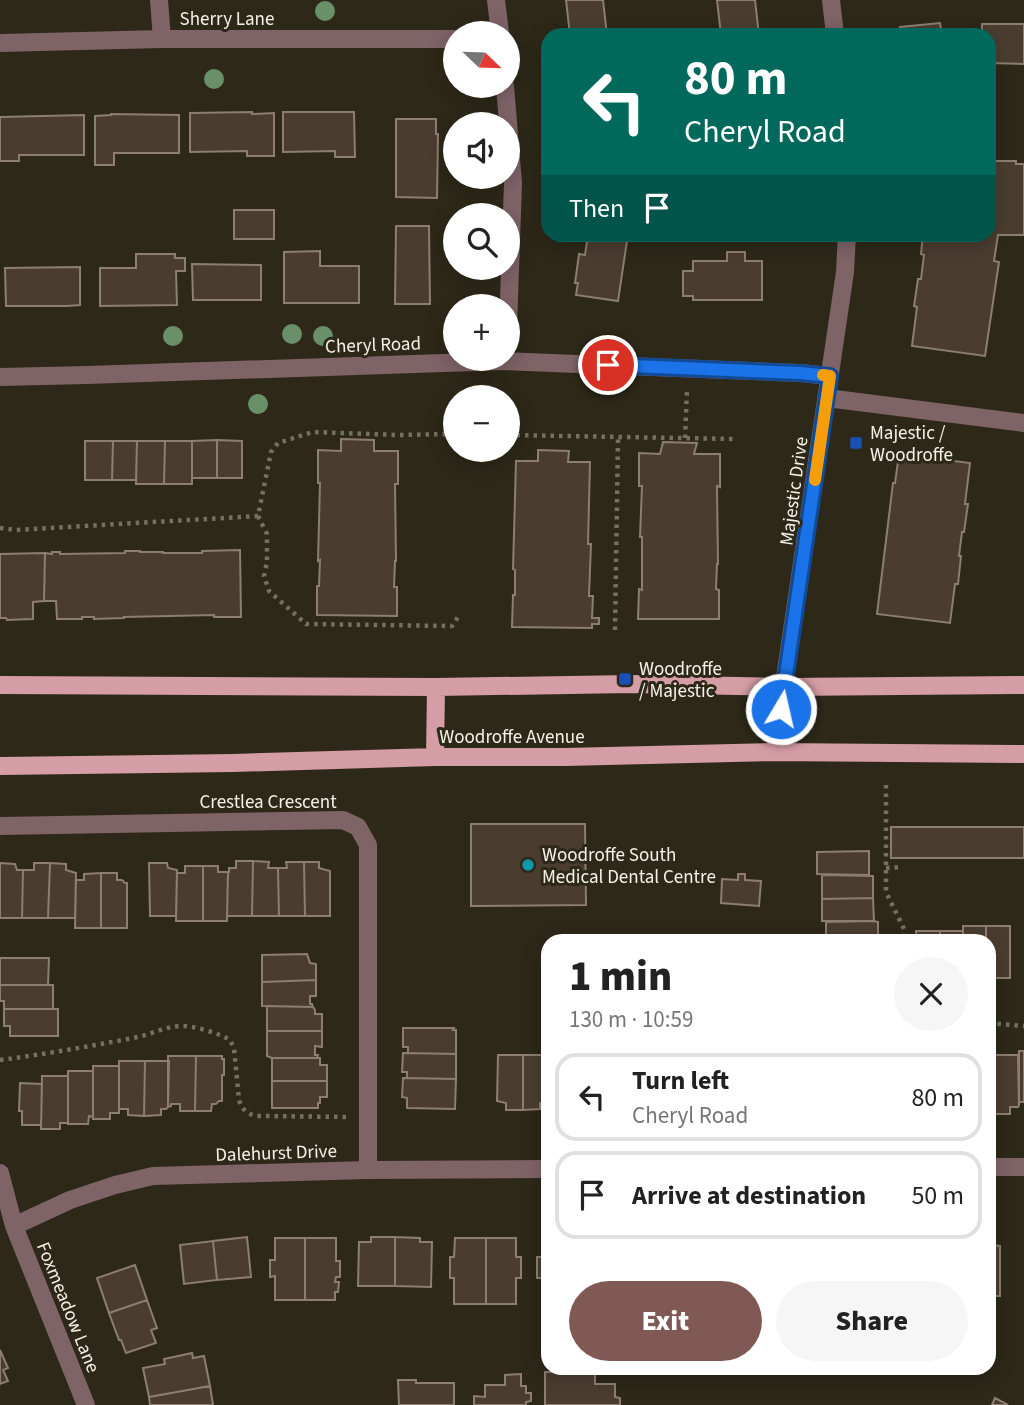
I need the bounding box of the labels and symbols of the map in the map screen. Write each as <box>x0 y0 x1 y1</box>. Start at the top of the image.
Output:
street label: Sherry Lane <box>180 6 274 33</box>
north arrow <box>443 21 520 98</box>
street label: Cheryl Road <box>325 330 421 361</box>
pin <box>578 335 638 395</box>
place label: Majestic / Woodroffe <box>870 420 953 469</box>
street label: Majestic Drive <box>773 435 815 547</box>
marker: Majestic / Woodroffe <box>848 435 864 451</box>
place label: Woodroffe / Majestic <box>639 656 722 705</box>
marker: Woodroffe / Majestic <box>617 671 633 687</box>
position arrow <box>744 672 818 746</box>
street label: Woodroffe Avenue <box>439 724 585 751</box>
street label: Crestlea Crescent <box>199 789 337 816</box>
place label: Woodroffe South Medical Dental Centre <box>542 842 716 891</box>
marker: Woodroffe South Medical Dental Centre <box>520 857 536 873</box>
street label: Dalehurst Drive <box>215 1138 337 1169</box>
street label: Foxmeadow Lane <box>29 1238 106 1377</box>

